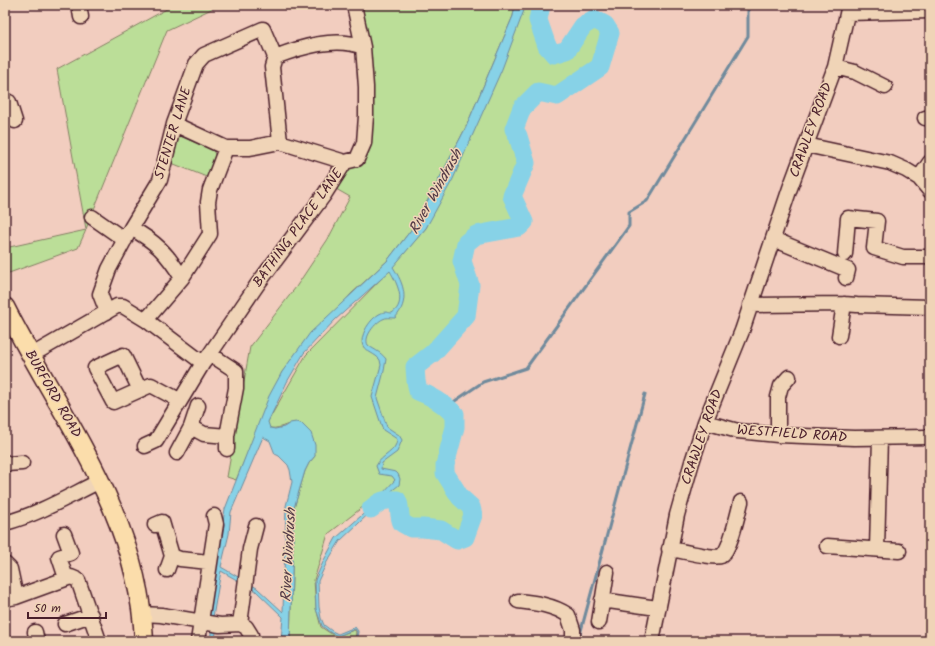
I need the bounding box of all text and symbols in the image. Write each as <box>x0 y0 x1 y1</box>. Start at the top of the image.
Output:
street label: CRAWLEY ROAD <box>784 79 838 181</box>
street label: STENTER LANE <box>148 83 198 182</box>
water label: River Windrush <box>403 143 470 239</box>
street label: BATHING PLACE LANE <box>247 163 349 292</box>
street label: BURFORD ROAD <box>19 346 87 442</box>
street label: CRAWLEY ROAD <box>675 386 729 488</box>
street label: WESTFIELD ROAD <box>736 419 848 449</box>
water label: River Windrush <box>275 506 304 602</box>
scale bar <box>28 594 106 620</box>
text: 50 m <box>34 599 61 618</box>

